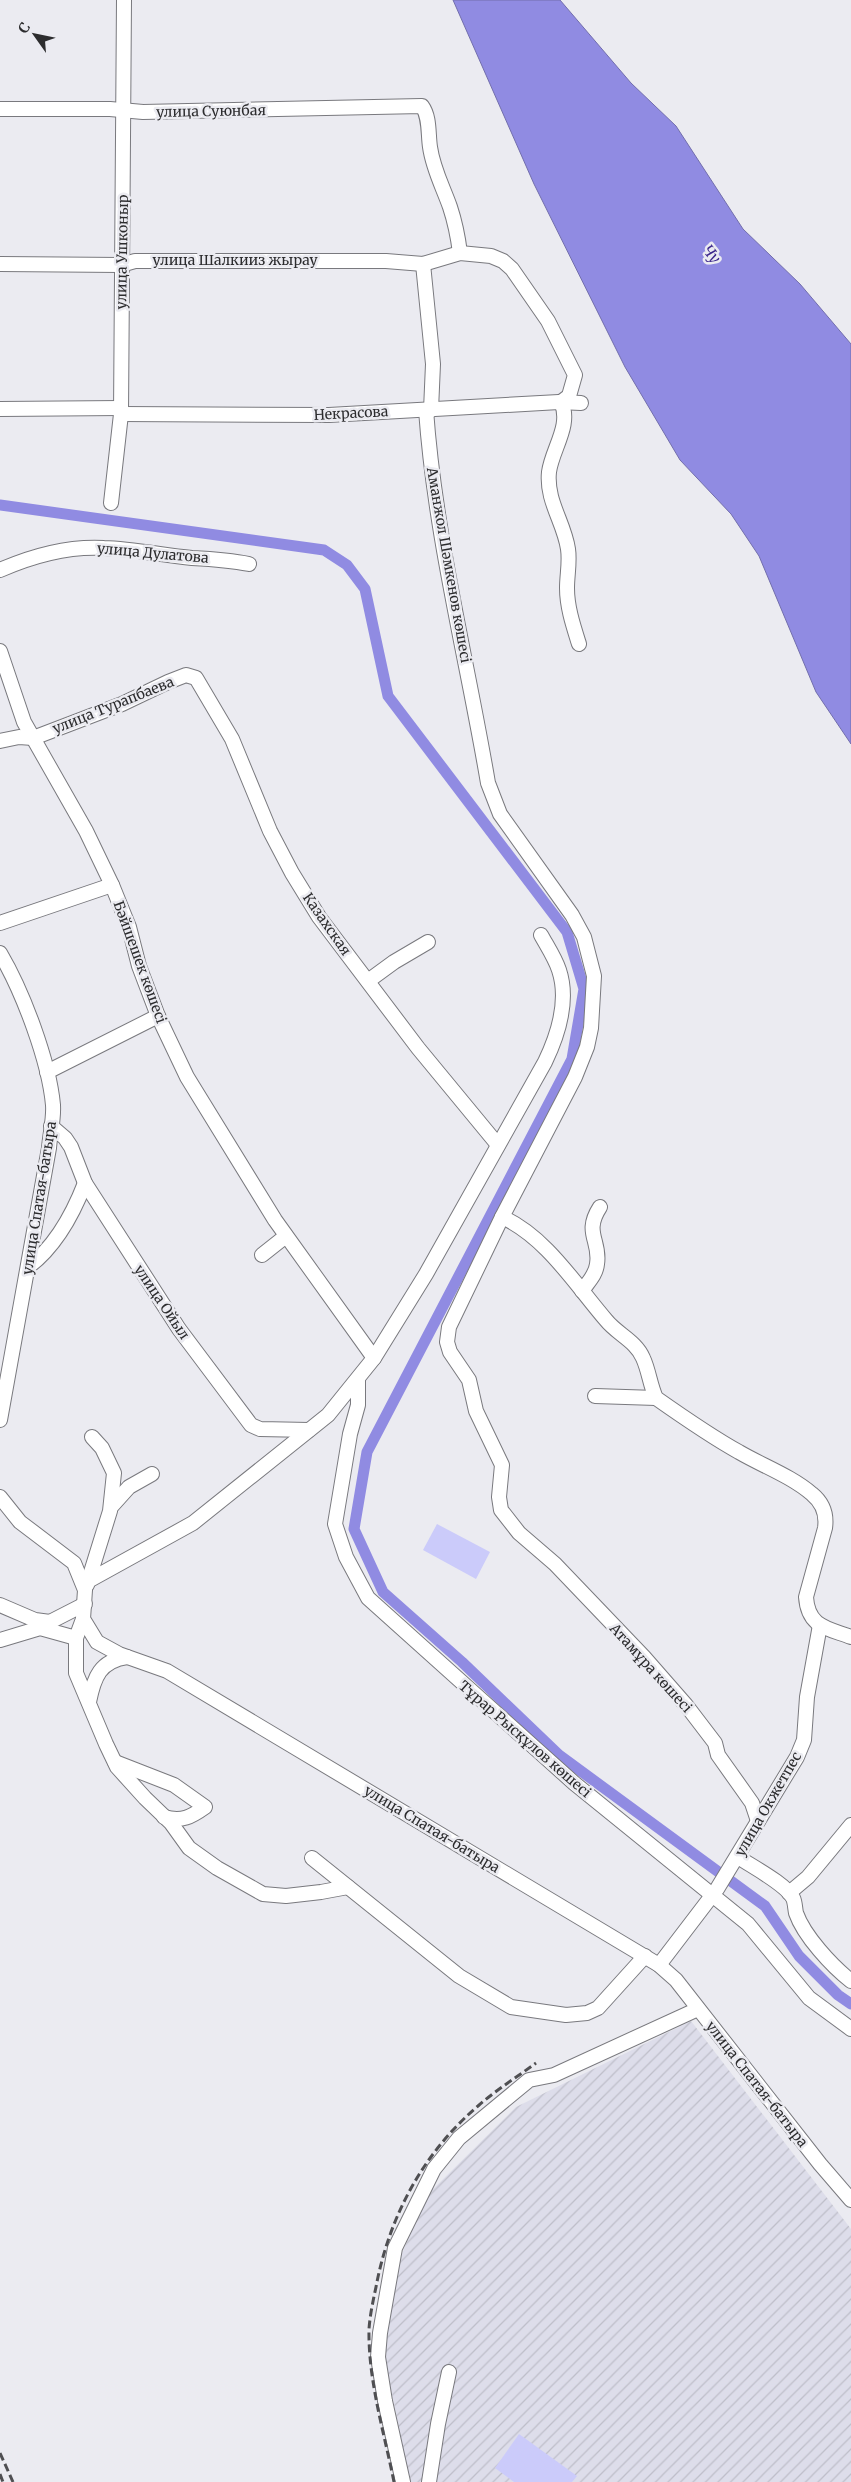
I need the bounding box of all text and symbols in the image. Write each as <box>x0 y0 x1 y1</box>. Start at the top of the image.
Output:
north arrow <box>10 10 60 60</box>
text: С <box>14 19 34 37</box>
street label: улица Суюнбая <box>156 101 266 121</box>
street label: улица Ушконыр <box>112 194 132 310</box>
water label: Чу <box>699 241 725 267</box>
street label: улица Шалкииз жырау <box>152 251 318 269</box>
street label: Некрасова <box>313 402 389 424</box>
street label: Аманжол Шәмкенов көшесі <box>423 465 475 665</box>
street label: улица Дулатова <box>96 539 210 567</box>
street label: улица Турапбаева <box>50 672 177 738</box>
street label: Казахская <box>299 889 355 959</box>
street label: Бәйшешек көшесі <box>109 898 171 1026</box>
street label: улица Спатая-батыра <box>18 1119 60 1276</box>
street label: улица Ойыл <box>130 1261 194 1343</box>
street label: Атамұра көшесі <box>605 1619 696 1717</box>
street label: Тұрар Рысқұлов көшесі <box>455 1677 595 1802</box>
street label: улица Окжетпес <box>731 1749 805 1859</box>
street label: улица Спатая-батыра <box>361 1781 504 1877</box>
street label: улица Спатая-батыра <box>702 2017 812 2151</box>

